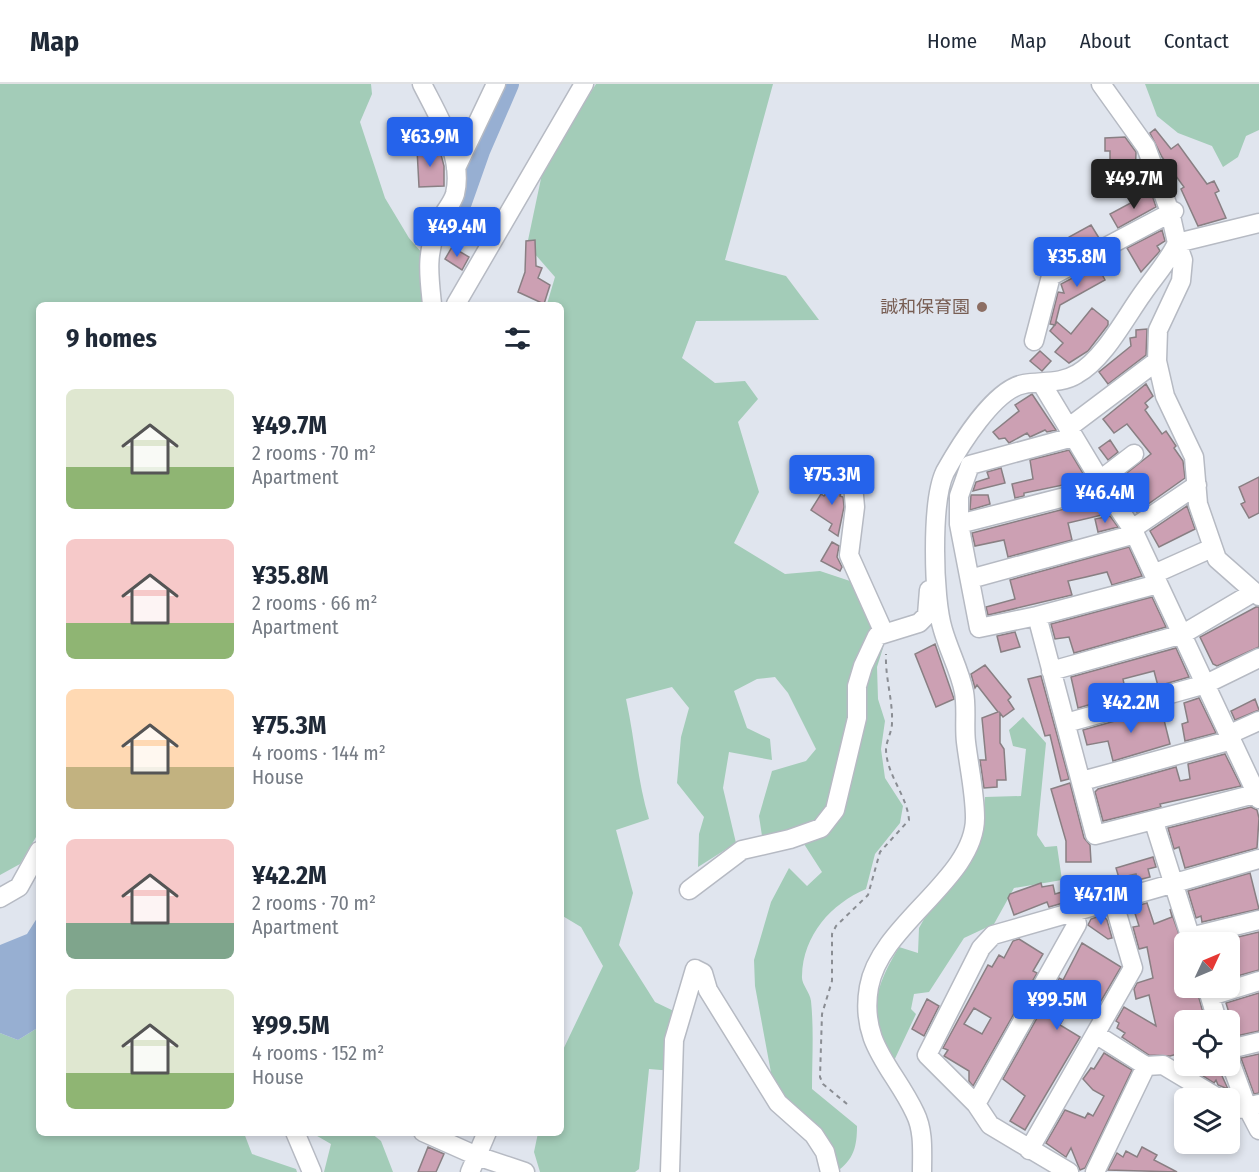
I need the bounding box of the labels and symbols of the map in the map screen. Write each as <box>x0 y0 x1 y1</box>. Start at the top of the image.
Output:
pin: ¥63.9M <box>381 117 479 168</box>
pin: ¥49.7M <box>1085 159 1183 210</box>
pin: ¥49.4M <box>408 207 506 258</box>
pin: ¥35.8M <box>1028 237 1126 288</box>
place label: 誠和保育園 <box>880 296 970 318</box>
marker: 誠和保育園 <box>975 300 989 314</box>
pin: ¥75.3M <box>783 455 881 506</box>
pin: ¥46.4M <box>1056 473 1154 524</box>
pin: ¥42.2M <box>1082 683 1180 734</box>
pin: ¥47.1M <box>1052 875 1150 926</box>
north arrow <box>1174 932 1240 998</box>
pin: ¥99.5M <box>1008 980 1106 1031</box>

